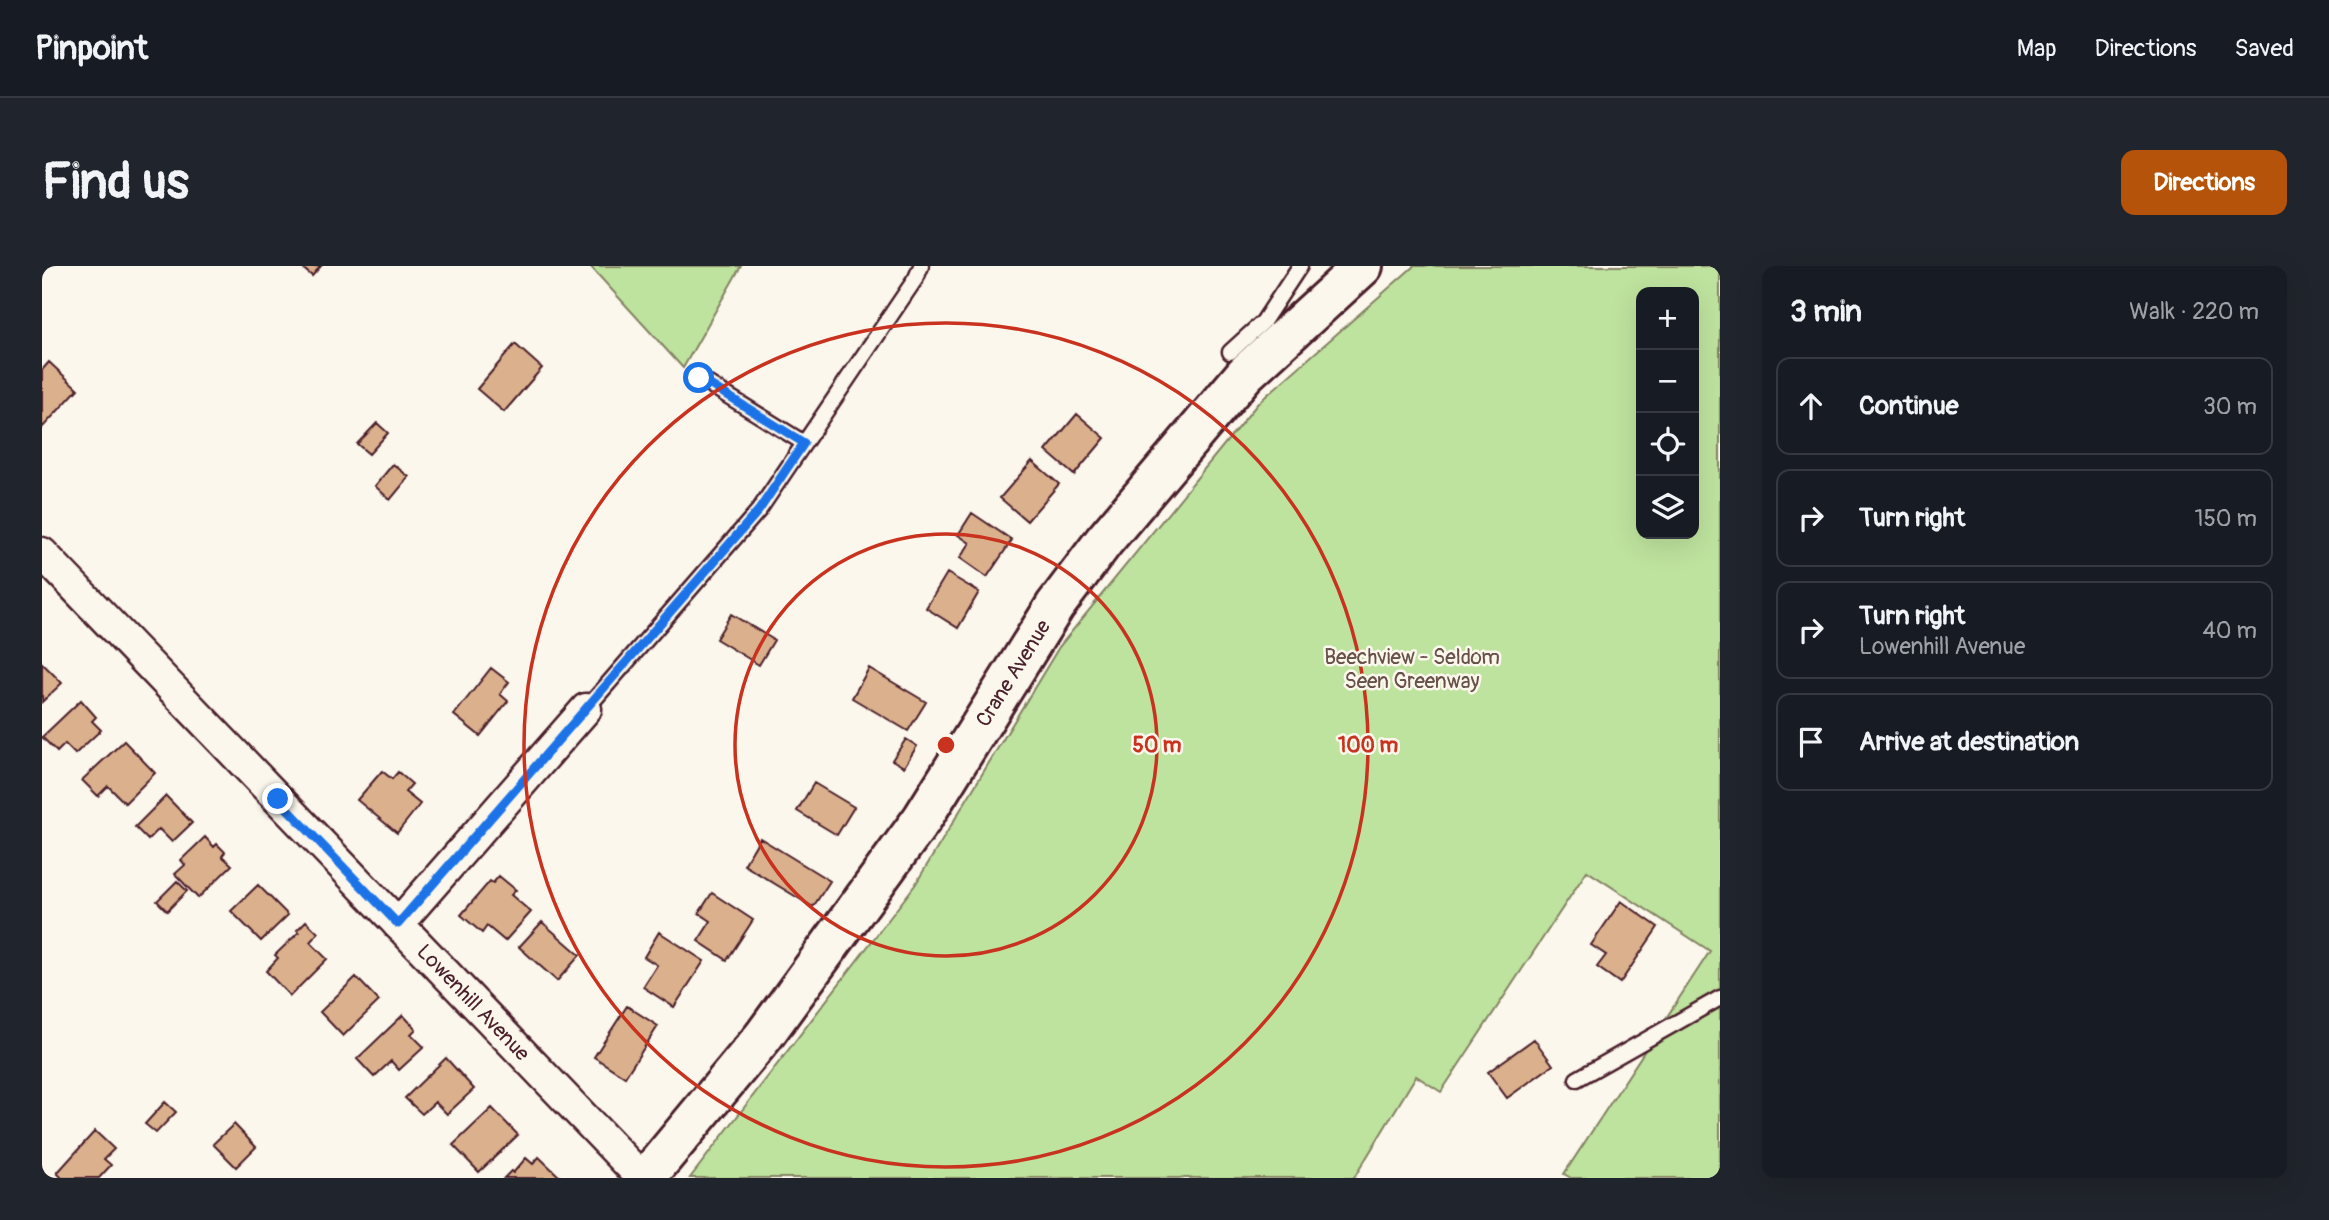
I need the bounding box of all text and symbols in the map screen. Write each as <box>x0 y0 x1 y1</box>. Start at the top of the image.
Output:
text: Pinpoint <box>35 28 148 69</box>
text: Map <box>2017 34 2057 63</box>
text: Directions <box>2095 34 2196 63</box>
text: Saved <box>2234 34 2294 63</box>
button: Directions <box>2121 150 2287 215</box>
text: Find us <box>42 152 189 213</box>
map controls <box>1636 287 1699 539</box>
button: + <box>1636 287 1699 350</box>
text: 3 min <box>1790 293 1862 330</box>
text: Walk · 220 m <box>2129 297 2259 326</box>
button: − <box>1636 350 1699 413</box>
route start <box>683 362 714 393</box>
icon: ahead <box>1792 387 1830 425</box>
text: Continue <box>1859 390 1959 422</box>
text: 30 m <box>2203 392 2257 421</box>
button: locate <box>1636 413 1699 476</box>
button: layers <box>1636 476 1699 539</box>
icon: right <box>1792 499 1830 537</box>
text: Turn right <box>1859 502 1965 534</box>
text: 150 m <box>2194 504 2257 533</box>
text: Turn right <box>1859 600 1965 632</box>
icon: right <box>1792 611 1830 649</box>
street label: Crane Avenue <box>970 614 1057 732</box>
text: 40 m <box>2203 616 2257 645</box>
text: Lowenhill Avenue <box>1859 632 2025 661</box>
park label: Beechview - Seldom Seen Greenway <box>1324 644 1500 695</box>
icon: arrive <box>1792 723 1830 761</box>
text: Arrive at destination <box>1859 726 2079 758</box>
text: 50 m <box>1133 732 1182 759</box>
text: 100 m <box>1338 732 1398 759</box>
centre of rings <box>934 733 958 757</box>
route end <box>262 783 293 814</box>
street label: Lowenhill Avenue <box>411 939 536 1067</box>

